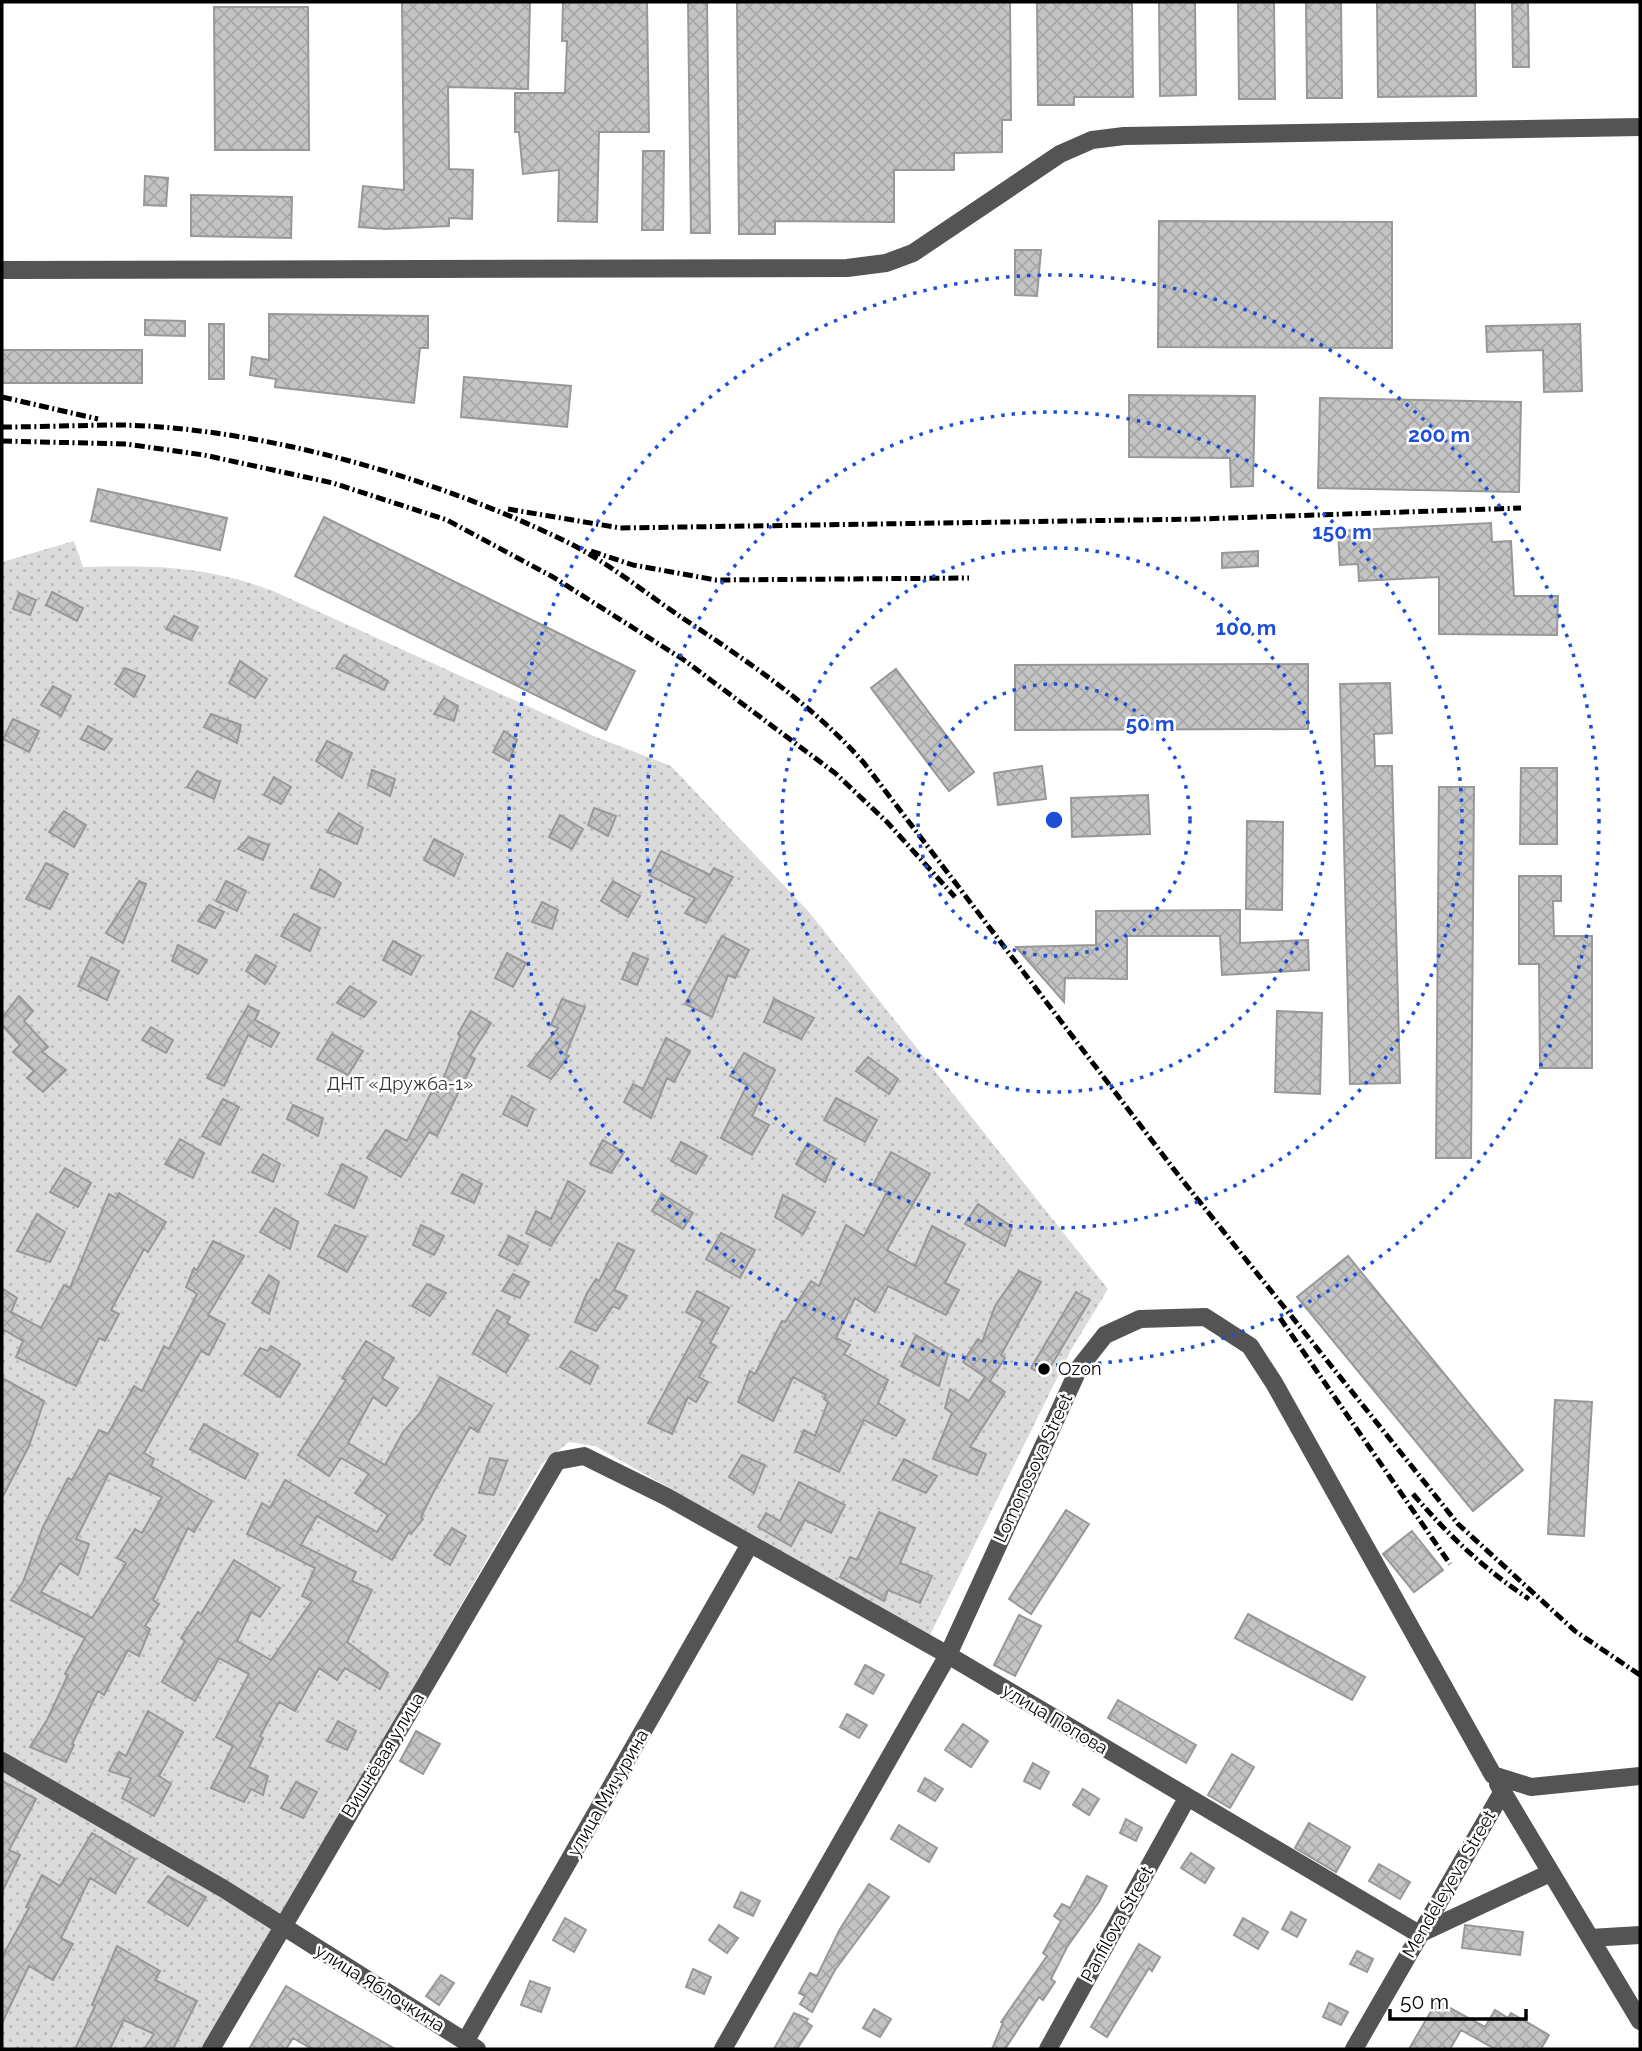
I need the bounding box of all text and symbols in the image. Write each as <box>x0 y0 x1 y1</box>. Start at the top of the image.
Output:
text: 200 m <box>1408 422 1470 447</box>
text: 150 m <box>1312 519 1372 544</box>
text: 100 m <box>1216 615 1276 640</box>
text: 50 m <box>1125 711 1175 736</box>
centre of rings <box>1042 808 1066 832</box>
park label: ДНТ «Дружба-1» <box>327 1073 473 1094</box>
place label: Ozon <box>1058 1358 1101 1379</box>
marker: Ozon <box>1036 1361 1052 1377</box>
street label: Lomonosova Street <box>989 1390 1076 1546</box>
street label: улица Попова <box>999 1679 1112 1758</box>
street label: Вишнёвая улица <box>337 1689 428 1821</box>
street label: улица Мичурина <box>563 1726 652 1860</box>
street label: Mendeleyeva Street <box>1398 1806 1499 1961</box>
street label: Panfilova Street <box>1076 1862 1157 1985</box>
street label: улица Яблочкина <box>312 1939 449 2036</box>
scale bar <box>1390 1978 1526 2022</box>
text: 50 m <box>1400 1989 1449 2014</box>

